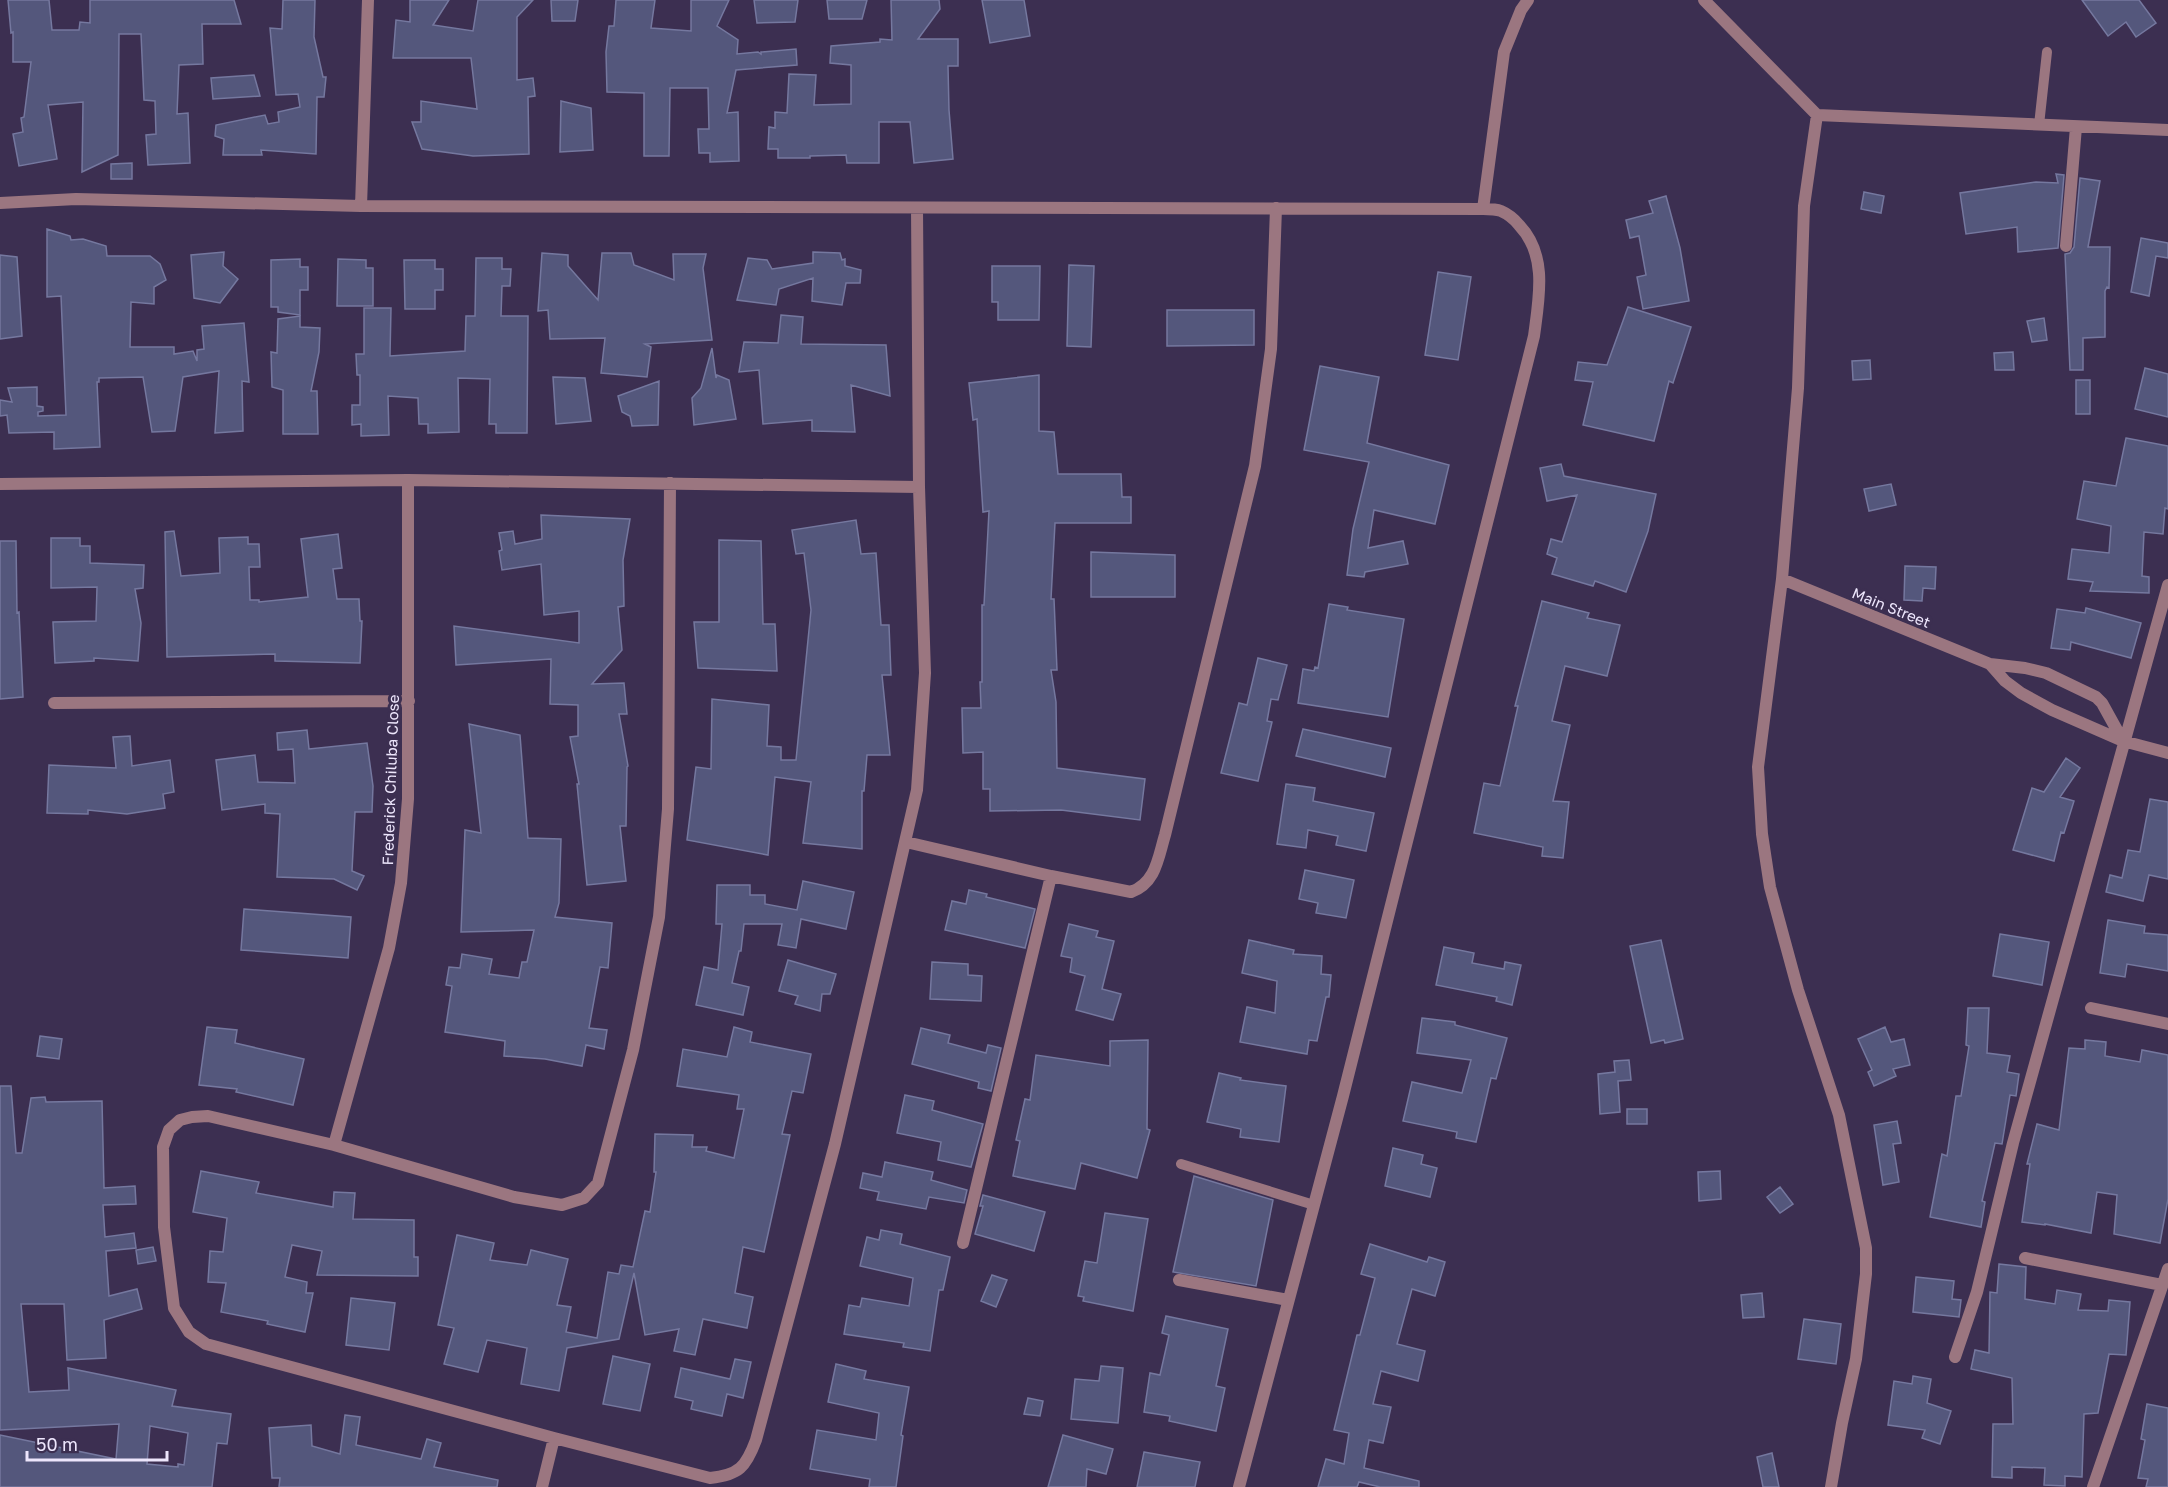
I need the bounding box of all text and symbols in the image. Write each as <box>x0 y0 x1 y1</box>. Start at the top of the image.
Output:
street label: Main Street <box>1850 583 1933 631</box>
street label: Frederick Chiluba Close <box>378 694 402 866</box>
scale bar <box>27 1424 166 1462</box>
text: 50 m <box>36 1433 78 1455</box>

